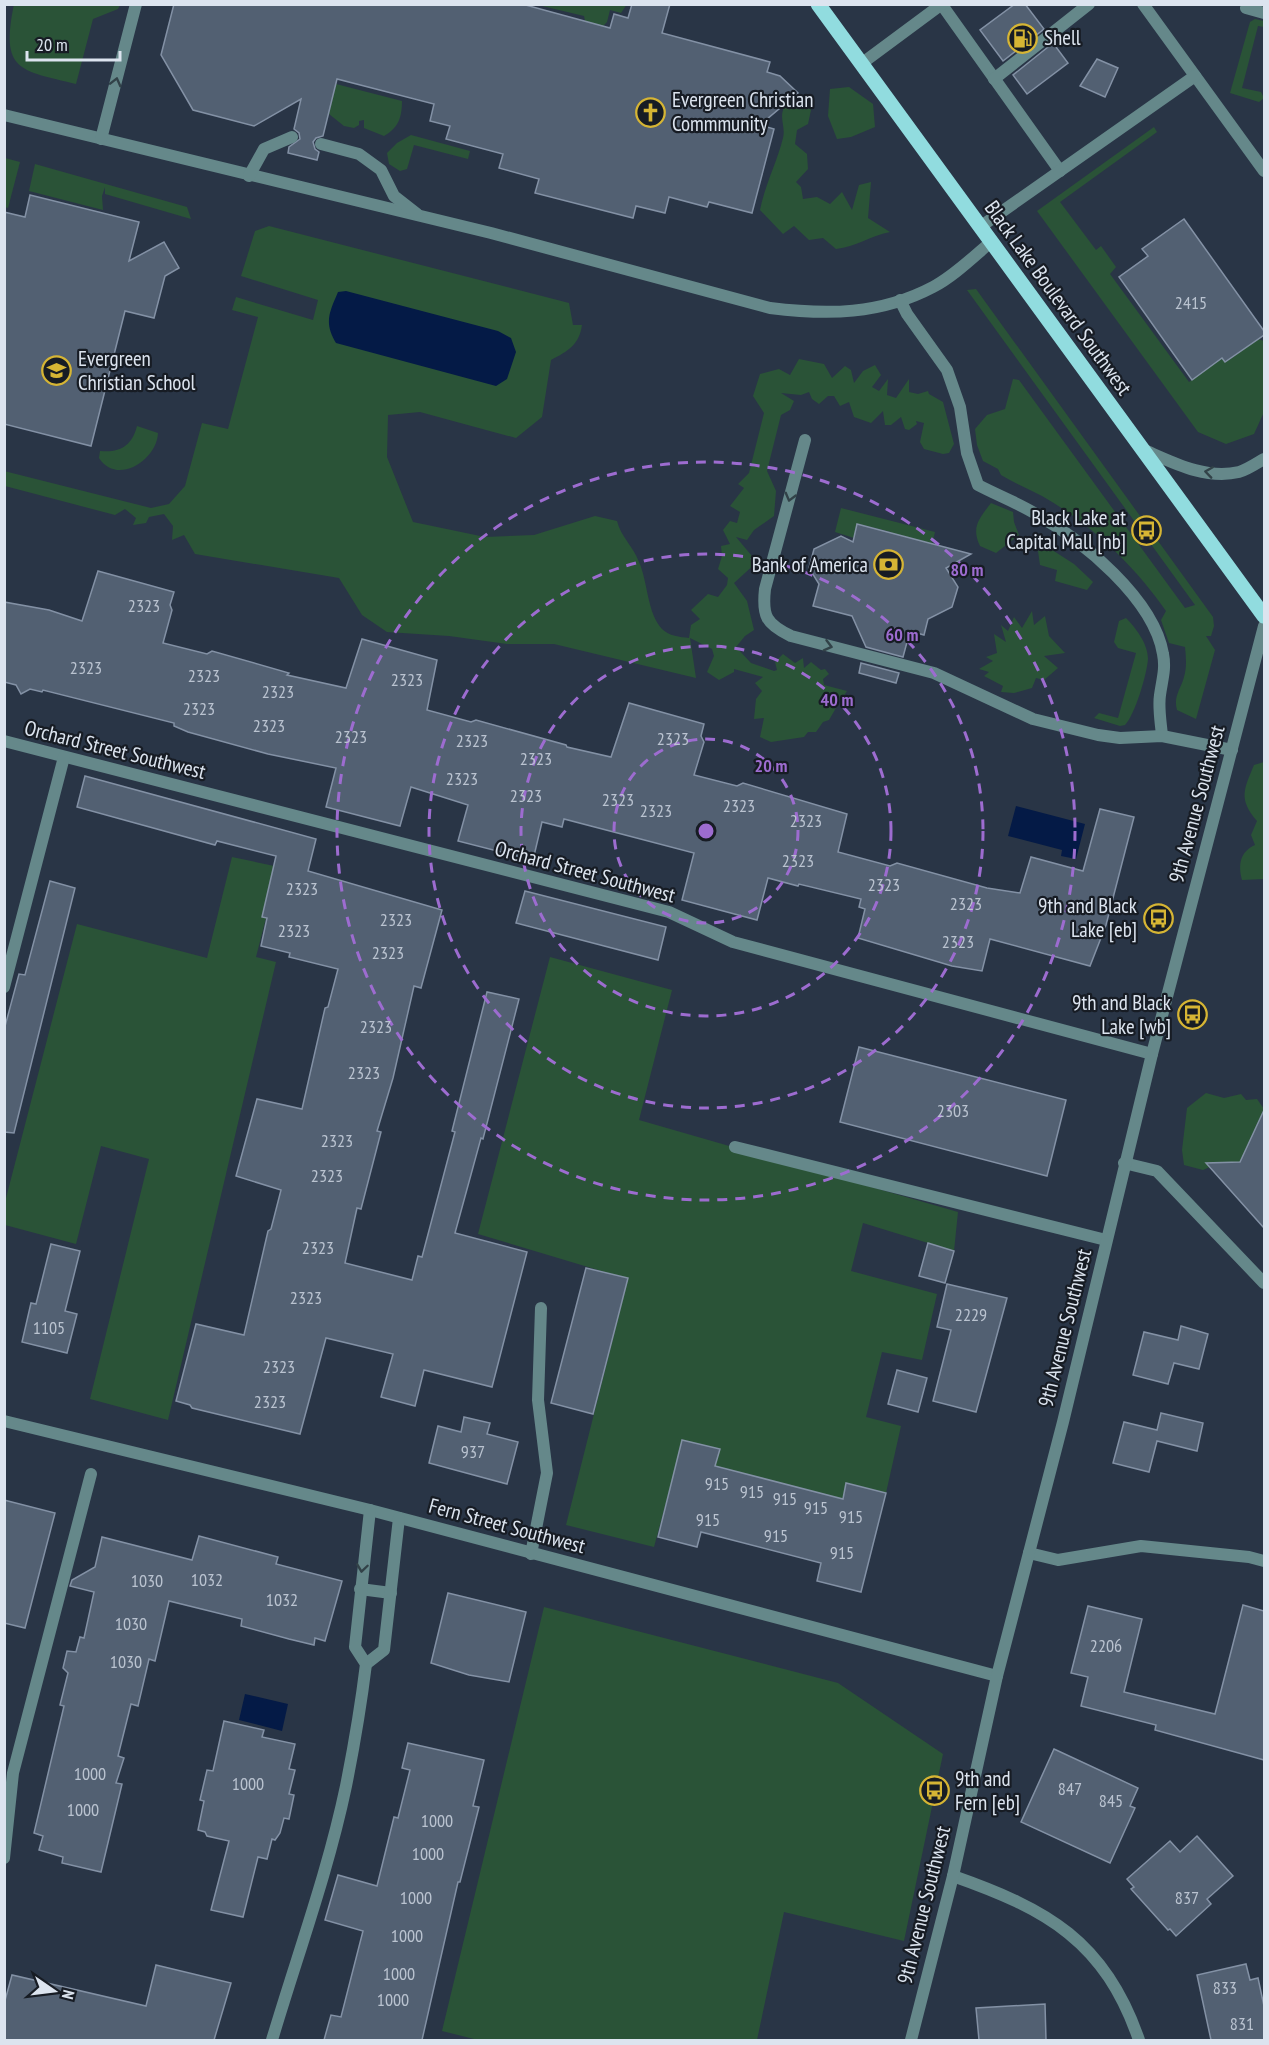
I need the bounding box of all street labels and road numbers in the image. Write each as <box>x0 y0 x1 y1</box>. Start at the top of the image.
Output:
street label: Black Lake Boulevard Southwest <box>979 195 1138 400</box>
street label: Orchard Street Southwest <box>22 714 209 785</box>
street label: 9th Avenue Southwest <box>1163 722 1231 886</box>
street label: Orchard Street Southwest <box>492 834 678 909</box>
street label: 9th Avenue Southwest <box>1032 1246 1097 1410</box>
street label: Fern Street Southwest <box>426 1492 588 1559</box>
street label: 9th Avenue Southwest <box>891 1823 956 1987</box>

